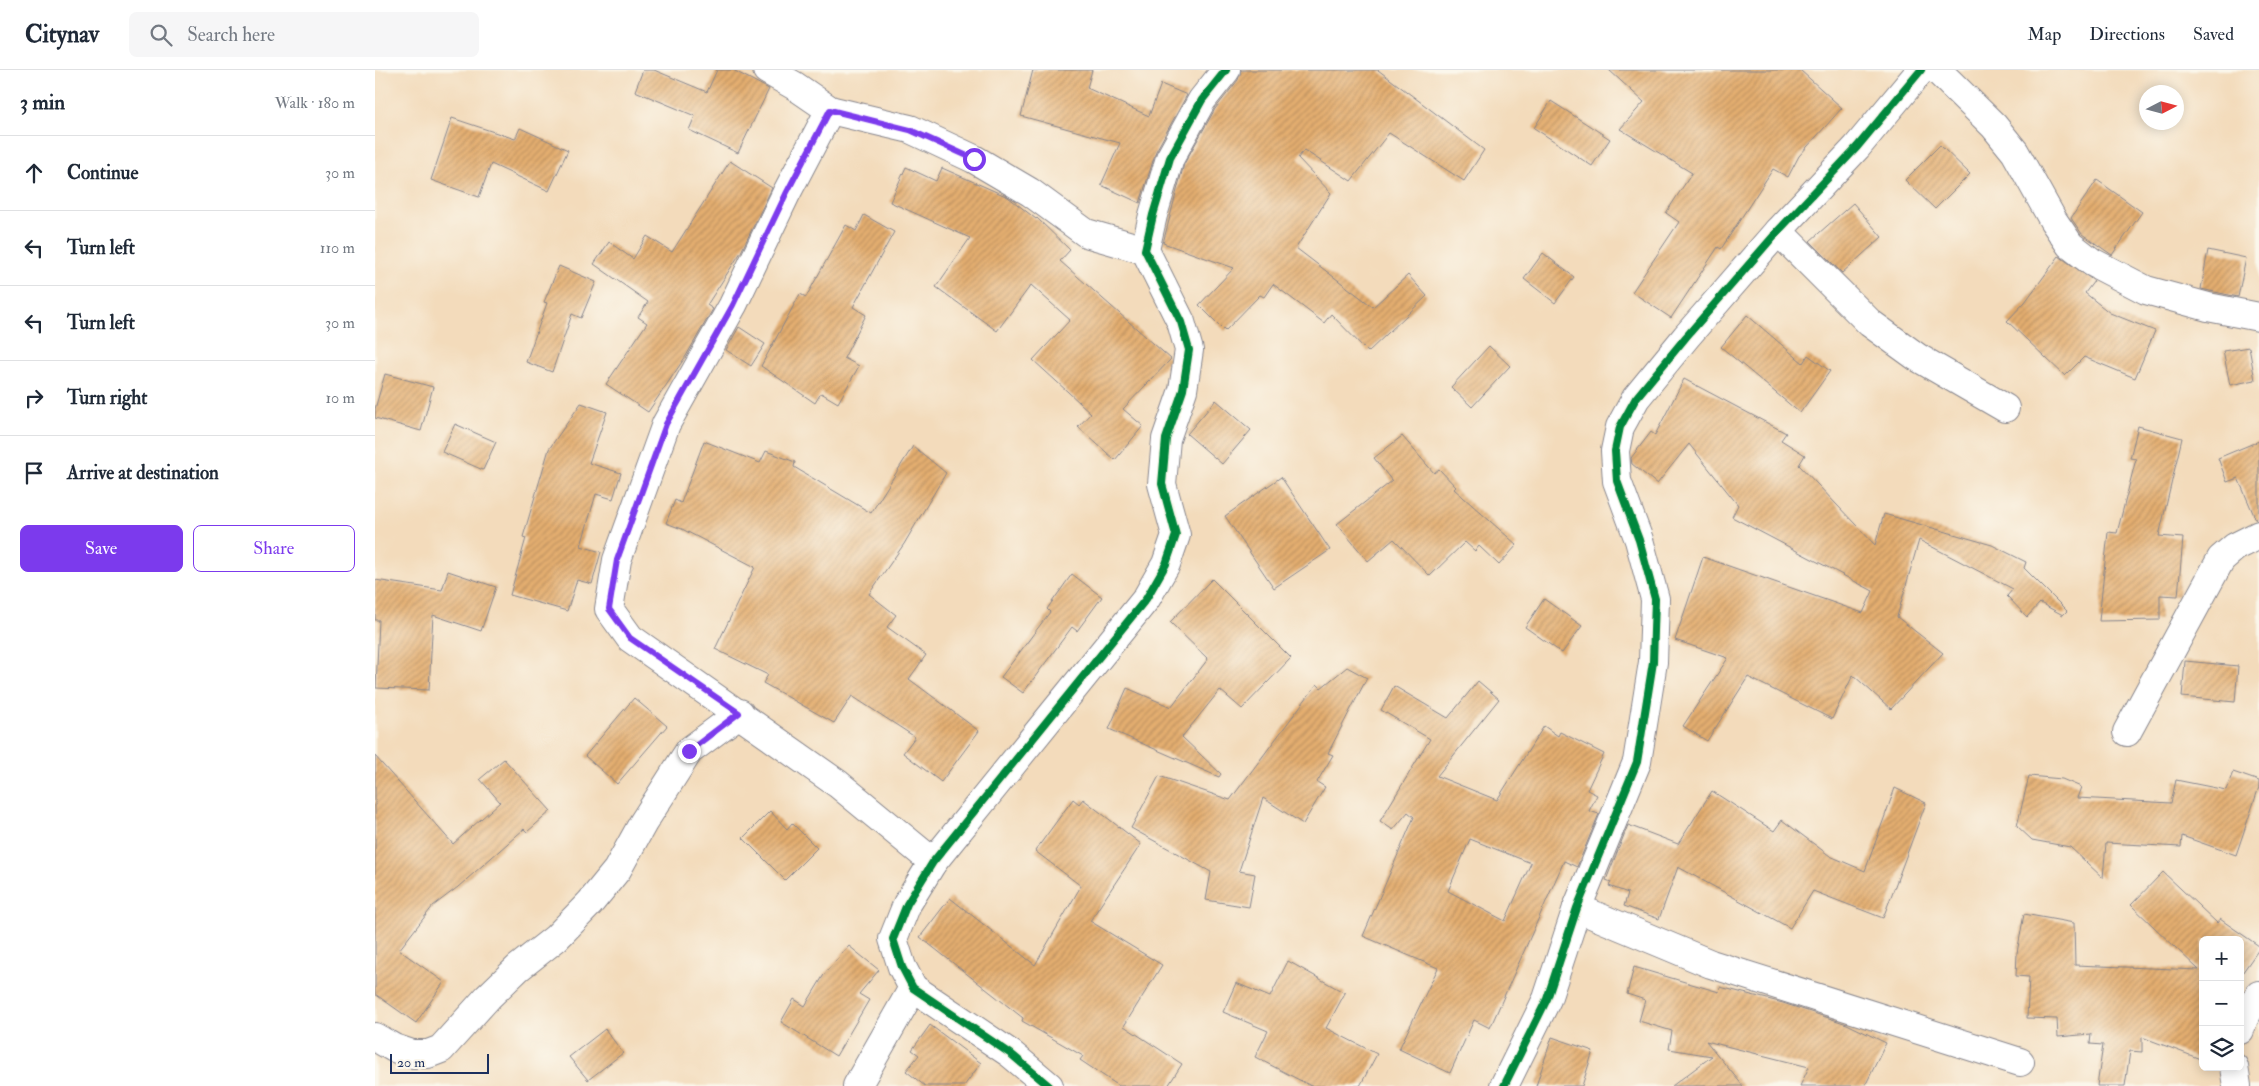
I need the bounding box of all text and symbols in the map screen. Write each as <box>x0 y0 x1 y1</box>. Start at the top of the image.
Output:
search box <box>129 12 479 57</box>
text: Citynav <box>25 19 99 50</box>
icon: search <box>147 21 175 49</box>
text: Search here <box>187 23 275 47</box>
text: Map <box>2028 23 2061 46</box>
text: Directions <box>2089 23 2165 46</box>
text: Saved <box>2193 23 2234 46</box>
north arrow <box>2139 85 2184 130</box>
text: 3 min <box>20 89 65 116</box>
text: Walk · 180 m <box>275 93 355 113</box>
route start <box>963 148 986 171</box>
icon: ahead <box>20 159 48 187</box>
text: Continue <box>67 161 138 185</box>
text: 30 m <box>325 163 355 183</box>
icon: left <box>20 234 48 262</box>
text: Turn left <box>67 236 135 260</box>
text: 110 m <box>320 238 355 258</box>
icon: left <box>20 309 48 337</box>
text: Turn left <box>67 311 135 335</box>
text: 30 m <box>325 313 355 333</box>
icon: right <box>20 384 48 412</box>
text: Turn right <box>67 386 147 410</box>
text: 10 m <box>325 388 355 408</box>
icon: arrive <box>20 459 48 487</box>
text: Arrive at destination <box>67 461 219 485</box>
button: Save <box>20 525 183 572</box>
button: Share <box>193 525 355 572</box>
route end <box>678 740 701 763</box>
map controls <box>2199 936 2244 1071</box>
button: + <box>2199 936 2244 981</box>
button: − <box>2199 981 2244 1026</box>
button: layers <box>2199 1026 2244 1071</box>
scale bar <box>390 1051 489 1074</box>
text: 20 m <box>397 1054 425 1071</box>

